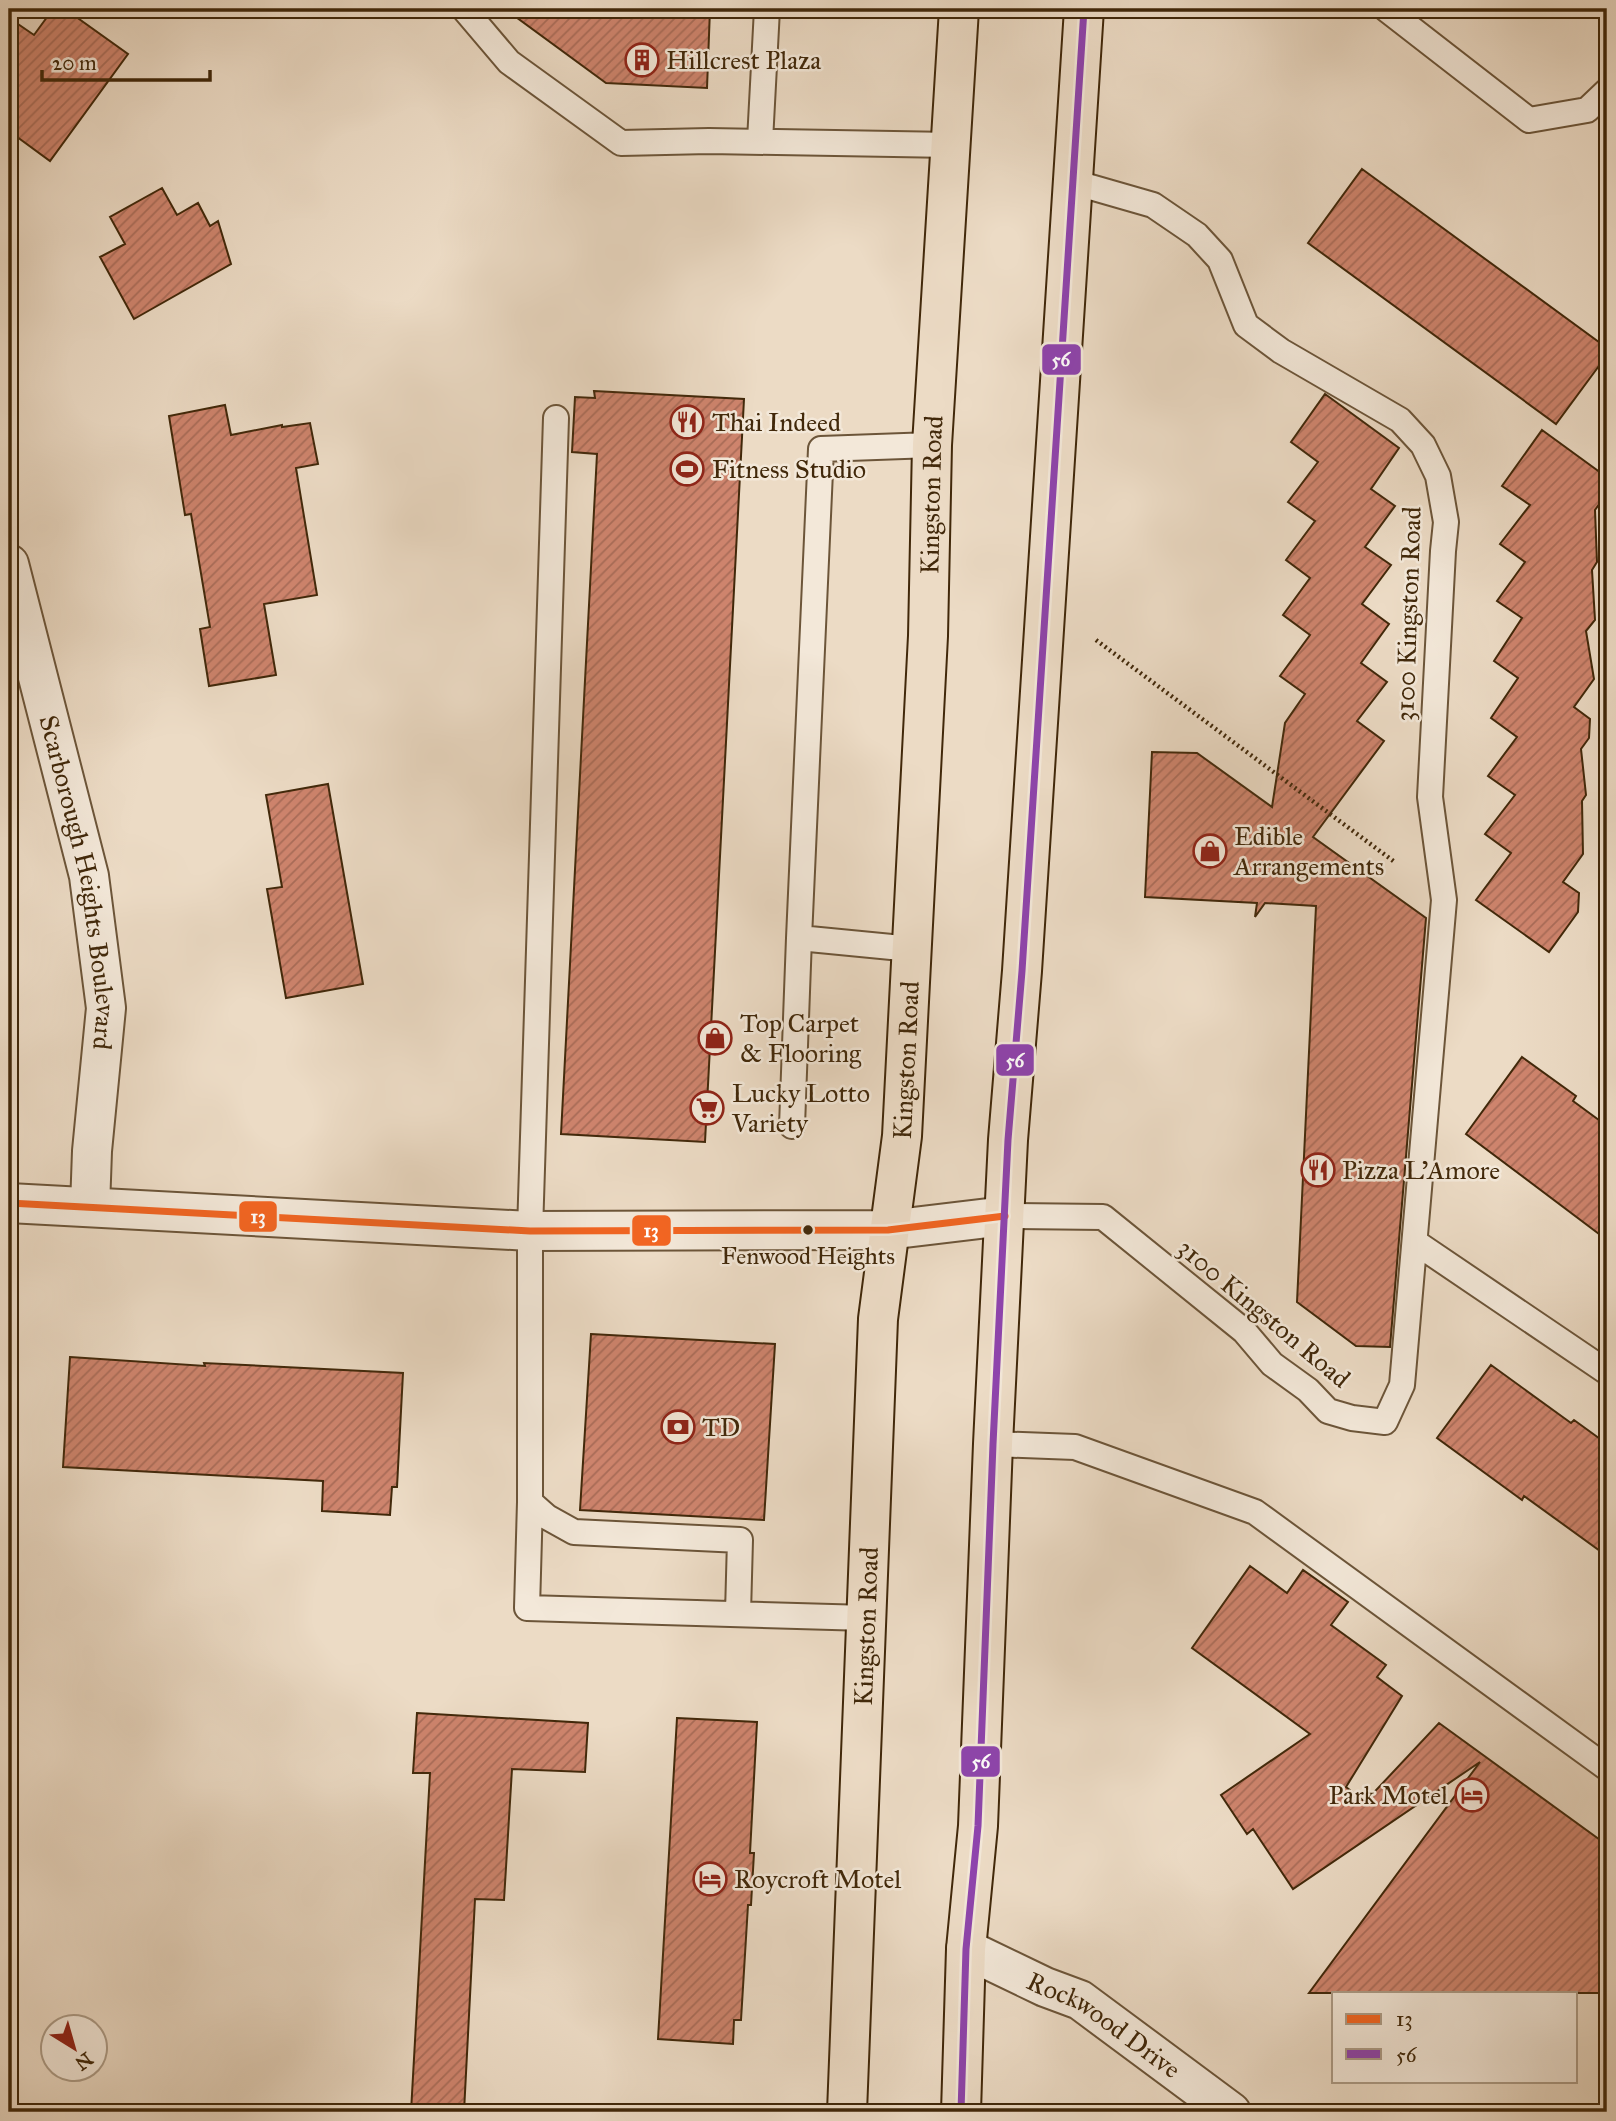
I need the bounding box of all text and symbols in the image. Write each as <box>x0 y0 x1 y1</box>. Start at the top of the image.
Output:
scale bar <box>42 38 210 82</box>
building icon: Hillcrest Plaza <box>623 41 661 79</box>
place label: Hillcrest Plaza <box>666 44 821 76</box>
text: 20 m <box>52 50 97 76</box>
line badge: 56 <box>1041 343 1082 376</box>
text: 56 <box>1052 348 1072 371</box>
restaurant icon: Thai Indeed <box>668 403 706 441</box>
place label: Thai Indeed <box>712 406 841 438</box>
street label: Kingston Road <box>913 414 950 575</box>
sports icon: Fitness Studio <box>668 450 706 488</box>
place label: Fitness Studio <box>712 453 866 485</box>
street label: 3100 Kingston Road <box>1388 506 1428 722</box>
street label: Scarborough Heights Boulevard <box>32 712 122 1051</box>
place label: Edible Arrangements <box>1233 820 1384 882</box>
shop icon: Edible Arrangements <box>1191 832 1229 870</box>
street label: Kingston Road <box>886 980 926 1140</box>
place label: Top Carpet & Flooring <box>740 1007 862 1069</box>
shop icon: Top Carpet & Flooring <box>696 1019 734 1057</box>
line badge: 56 <box>995 1043 1035 1077</box>
text: 56 <box>1006 1049 1026 1072</box>
place label: Lucky Lotto Variety <box>731 1077 870 1139</box>
supermarket icon: Lucky Lotto Variety <box>688 1089 726 1127</box>
restaurant icon: Pizza L'Amore <box>1299 1151 1337 1189</box>
place label: Pizza L'Amore <box>1342 1154 1500 1186</box>
line badge: 13 <box>238 1200 278 1233</box>
text: 13 <box>250 1205 266 1229</box>
line badge: 13 <box>631 1214 672 1247</box>
text: 13 <box>643 1219 659 1243</box>
marker: Fenwood Heights <box>801 1223 815 1237</box>
street label: 3100 Kingston Road <box>1171 1232 1357 1394</box>
place label: Fenwood Heights <box>721 1241 895 1271</box>
bank icon: TD <box>659 1408 697 1446</box>
place label: TD <box>702 1411 740 1443</box>
street label: Kingston Road <box>847 1546 885 1706</box>
line badge: 56 <box>960 1745 1001 1778</box>
text: 56 <box>972 1750 992 1773</box>
hotel icon: Park Motel <box>1453 1776 1491 1814</box>
place label: Park Motel <box>1329 1779 1448 1811</box>
hotel icon: Roycroft Motel <box>691 1860 729 1898</box>
place label: Roycroft Motel <box>734 1863 901 1895</box>
street label: Rockwood Drive <box>1022 1965 1187 2085</box>
legend <box>1332 1992 1578 2082</box>
text: 13 <box>1396 2006 1413 2032</box>
north arrow <box>38 2012 108 2082</box>
text: 56 <box>1396 2042 1418 2068</box>
text: N <box>71 2047 97 2075</box>

